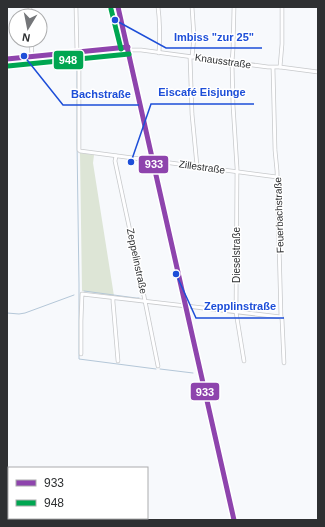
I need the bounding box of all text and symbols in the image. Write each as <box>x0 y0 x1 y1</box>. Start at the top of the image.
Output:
north arrow <box>8 8 48 48</box>
callout: Imbiss "zur 25" <box>166 25 262 48</box>
text: N <box>21 31 31 44</box>
text: Imbiss "zur 25" <box>174 31 254 43</box>
line badge: 948 <box>53 50 84 70</box>
street label: Knausstraße <box>194 52 252 70</box>
text: 948 <box>59 54 77 66</box>
callout: Eiscafé Eisjunge <box>151 81 254 104</box>
callout: Bachstraße <box>63 82 139 105</box>
text: Eiscafé Eisjunge <box>158 86 246 98</box>
text: Bachstraße <box>71 88 131 100</box>
line badge: 933 <box>138 155 169 174</box>
text: 933 <box>145 158 163 170</box>
street label: Zillestraße <box>178 158 226 176</box>
street label: Feuerbachstraße <box>272 176 286 253</box>
street label: Zeppelinstraße <box>125 227 149 295</box>
street label: Dieselstraße <box>231 227 242 283</box>
callout: Zepplinstraße <box>196 295 284 318</box>
text: Zepplinstraße <box>204 300 276 312</box>
line badge: 933 <box>190 382 220 401</box>
text: 933 <box>196 386 214 398</box>
legend <box>8 467 148 519</box>
text: 933 <box>44 476 64 490</box>
text: 948 <box>44 496 64 510</box>

